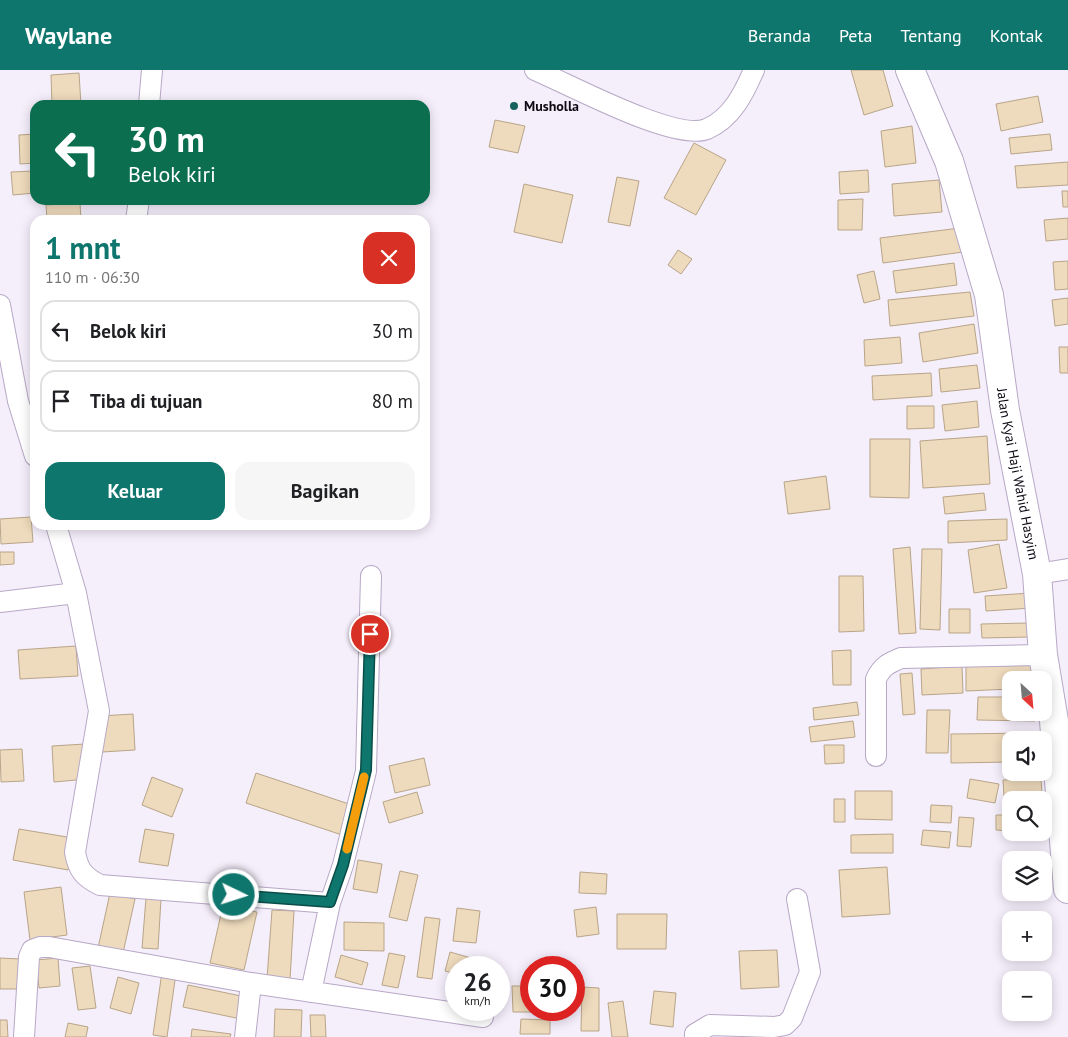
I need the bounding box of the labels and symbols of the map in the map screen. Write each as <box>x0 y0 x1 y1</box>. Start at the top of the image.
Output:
place label: Musholla <box>524 97 579 115</box>
marker: Musholla <box>508 100 520 112</box>
street label: Jalan Kyai Haji Wahid Hasyim <box>993 386 1043 561</box>
pin <box>349 613 391 655</box>
north arrow <box>1002 671 1052 721</box>
position arrow <box>207 868 259 920</box>
speed limit sign: 30 <box>520 956 585 1021</box>

